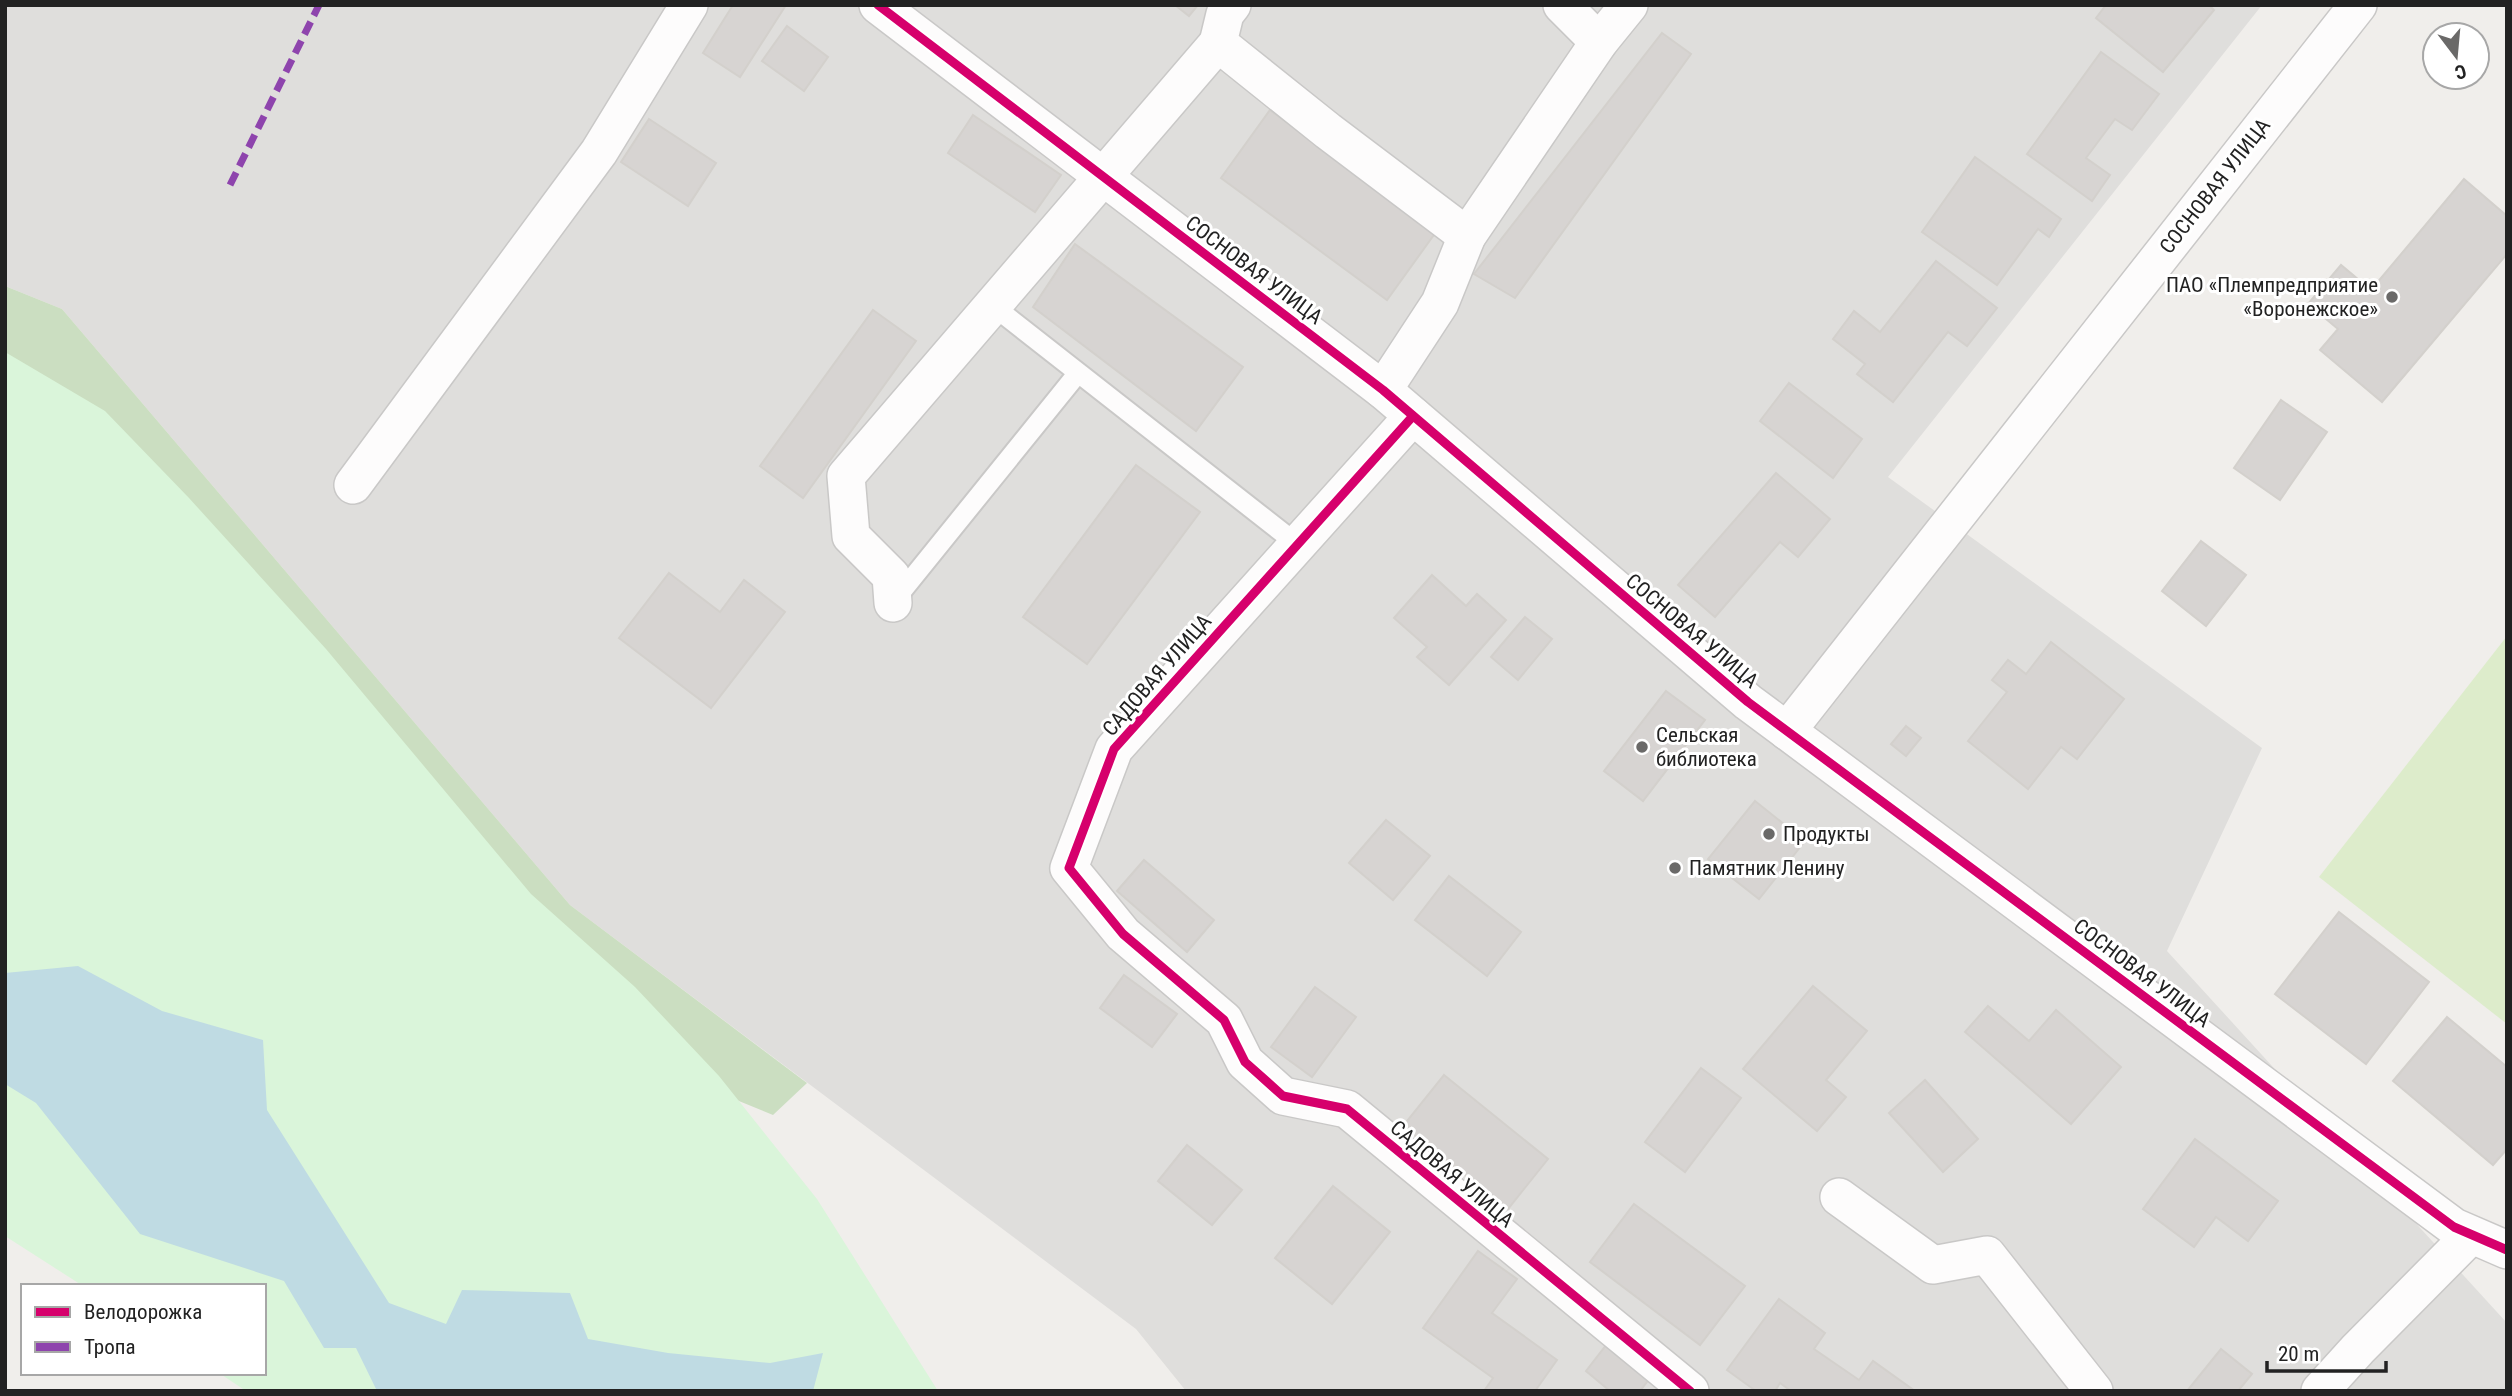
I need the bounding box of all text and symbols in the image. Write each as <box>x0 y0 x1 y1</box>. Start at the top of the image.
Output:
north arrow <box>2421 21 2491 91</box>
text: С <box>2452 59 2469 84</box>
street label: СОСНОВАЯ УЛИЦА <box>2155 114 2275 258</box>
street label: СОСНОВАЯ УЛИЦА <box>1181 211 1327 329</box>
place label: ПАО «Племпредприятие «Воронежское» <box>2166 273 2378 321</box>
marker: ПАО «Племпредприятие «Воронежское» <box>2384 289 2400 305</box>
street label: СОСНОВАЯ УЛИЦА <box>1621 569 1763 693</box>
street label: САДОВАЯ УЛИЦА <box>1098 609 1216 741</box>
place label: Сельская библиотека <box>1656 723 1757 771</box>
marker: Сельская библиотека <box>1634 739 1650 755</box>
place label: Продукты <box>1783 822 1870 846</box>
marker: Продукты <box>1761 826 1777 842</box>
place label: Памятник Ленину <box>1689 856 1845 880</box>
marker: Памятник Ленину <box>1667 860 1683 876</box>
street label: СОСНОВАЯ УЛИЦА <box>2069 914 2215 1032</box>
street label: САДОВАЯ УЛИЦА <box>1386 1116 1518 1232</box>
legend <box>21 1284 266 1375</box>
text: Велодорожка <box>84 1300 202 1324</box>
scale bar <box>2267 1330 2386 1374</box>
text: Тропа <box>84 1335 135 1359</box>
text: 20 m <box>2278 1342 2319 1366</box>

